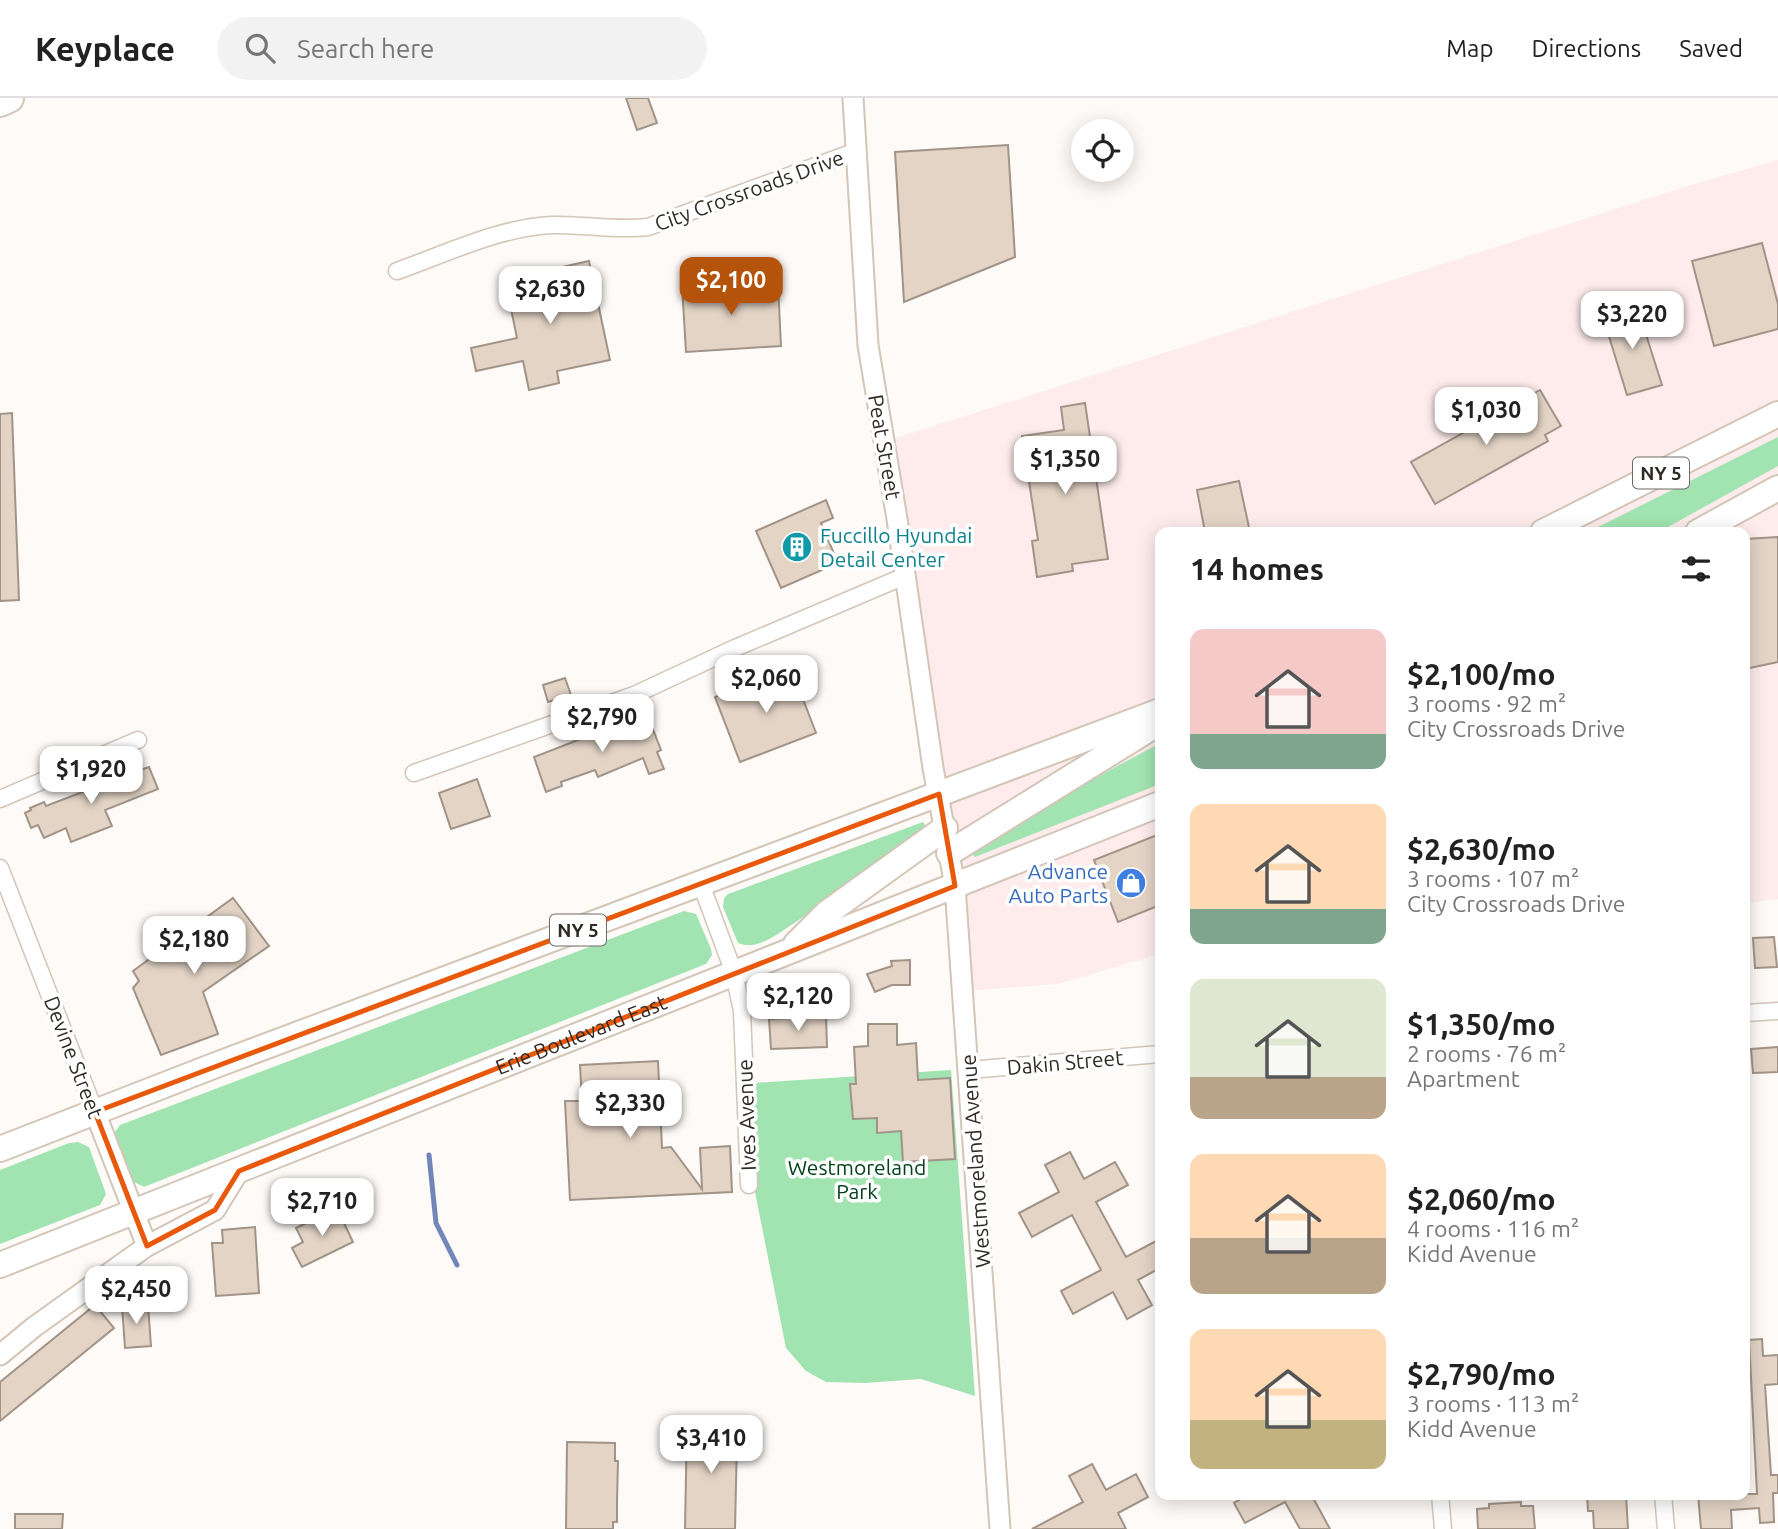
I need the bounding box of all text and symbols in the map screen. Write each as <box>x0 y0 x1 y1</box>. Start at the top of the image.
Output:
search box <box>217 17 707 80</box>
icon: search <box>241 29 279 67</box>
text: Keyplace <box>35 30 175 67</box>
text: Search here <box>297 34 434 63</box>
text: Map <box>1446 35 1493 62</box>
text: Directions <box>1531 35 1641 62</box>
text: Saved <box>1679 35 1743 62</box>
map controls <box>1071 119 1134 182</box>
button: locate <box>1071 119 1134 182</box>
street label: City Crossroads Drive <box>651 145 847 235</box>
pin: $2,100 <box>674 258 788 317</box>
pin: $2,630 <box>493 266 607 326</box>
text: $2,100 <box>696 267 766 292</box>
text: $2,630 <box>515 276 585 301</box>
pin: $3,220 <box>1575 292 1689 351</box>
text: $3,220 <box>1597 301 1667 326</box>
pin: $1,030 <box>1429 388 1543 447</box>
street label: Peat Street <box>864 393 906 501</box>
text: $1,030 <box>1451 397 1521 422</box>
pin: $1,350 <box>1008 436 1122 496</box>
text: $1,350 <box>1030 446 1100 471</box>
road number: NY 5 <box>1633 458 1689 488</box>
place label: Fuccillo Hyundai Detail Center <box>820 523 972 571</box>
building icon: Fuccillo Hyundai Detail Center <box>780 530 814 564</box>
icon: filters <box>1677 550 1715 588</box>
text: 14 homes <box>1190 552 1324 586</box>
pin: $2,060 <box>709 656 823 715</box>
icon: home <box>1246 657 1330 741</box>
text: $2,100/mo <box>1407 657 1556 691</box>
text: $2,060 <box>731 665 801 690</box>
text: 3 rooms · 92 m² <box>1407 691 1566 716</box>
pin: $2,790 <box>545 694 659 754</box>
text: $2,790 <box>567 704 637 729</box>
text: City Crossroads Drive <box>1407 716 1625 741</box>
pin: $1,920 <box>34 746 148 806</box>
text: $1,920 <box>56 756 126 781</box>
icon: home <box>1246 832 1330 916</box>
text: $2,630/mo <box>1407 832 1556 866</box>
place label: Advance Auto Parts <box>1009 859 1108 907</box>
shop icon: Advance Auto Parts <box>1114 866 1148 900</box>
text: 3 rooms · 107 m² <box>1407 866 1579 891</box>
text: City Crossroads Drive <box>1407 891 1625 916</box>
road number: NY 5 <box>550 915 606 946</box>
pin: $2,180 <box>137 916 251 976</box>
text: $2,180 <box>159 926 229 951</box>
pin: $2,120 <box>741 974 855 1033</box>
text: $2,120 <box>763 983 833 1008</box>
street label: Erie Boulevard East <box>492 989 670 1079</box>
street label: Devine Street <box>40 993 108 1121</box>
icon: home <box>1246 1007 1330 1091</box>
text: $1,350/mo <box>1407 1007 1556 1041</box>
text: 2 rooms · 76 m² <box>1407 1041 1566 1066</box>
street label: Dakin Street <box>1006 1045 1124 1079</box>
street label: Westmoreland Avenue <box>956 1053 994 1269</box>
street label: Ives Avenue <box>732 1059 760 1171</box>
text: Apartment <box>1407 1066 1520 1091</box>
pin: $2,330 <box>573 1080 687 1140</box>
text: $2,330 <box>595 1090 665 1115</box>
park label: Westmoreland Park <box>788 1155 926 1203</box>
pin: $2,710 <box>265 1178 379 1238</box>
icon: home <box>1246 1182 1330 1266</box>
text: $2,060/mo <box>1407 1182 1556 1216</box>
text: $2,710 <box>287 1188 357 1213</box>
text: 4 rooms · 116 m² <box>1407 1216 1579 1241</box>
text: Kidd Avenue <box>1407 1241 1537 1266</box>
pin: $2,450 <box>79 1266 193 1326</box>
text: $2,450 <box>101 1276 171 1301</box>
icon: home <box>1246 1357 1330 1441</box>
text: $2,790/mo <box>1407 1357 1556 1391</box>
text: 3 rooms · 113 m² <box>1407 1391 1579 1416</box>
pin: $3,410 <box>654 1416 768 1475</box>
text: Kidd Avenue <box>1407 1416 1537 1441</box>
text: $3,410 <box>676 1425 746 1450</box>

